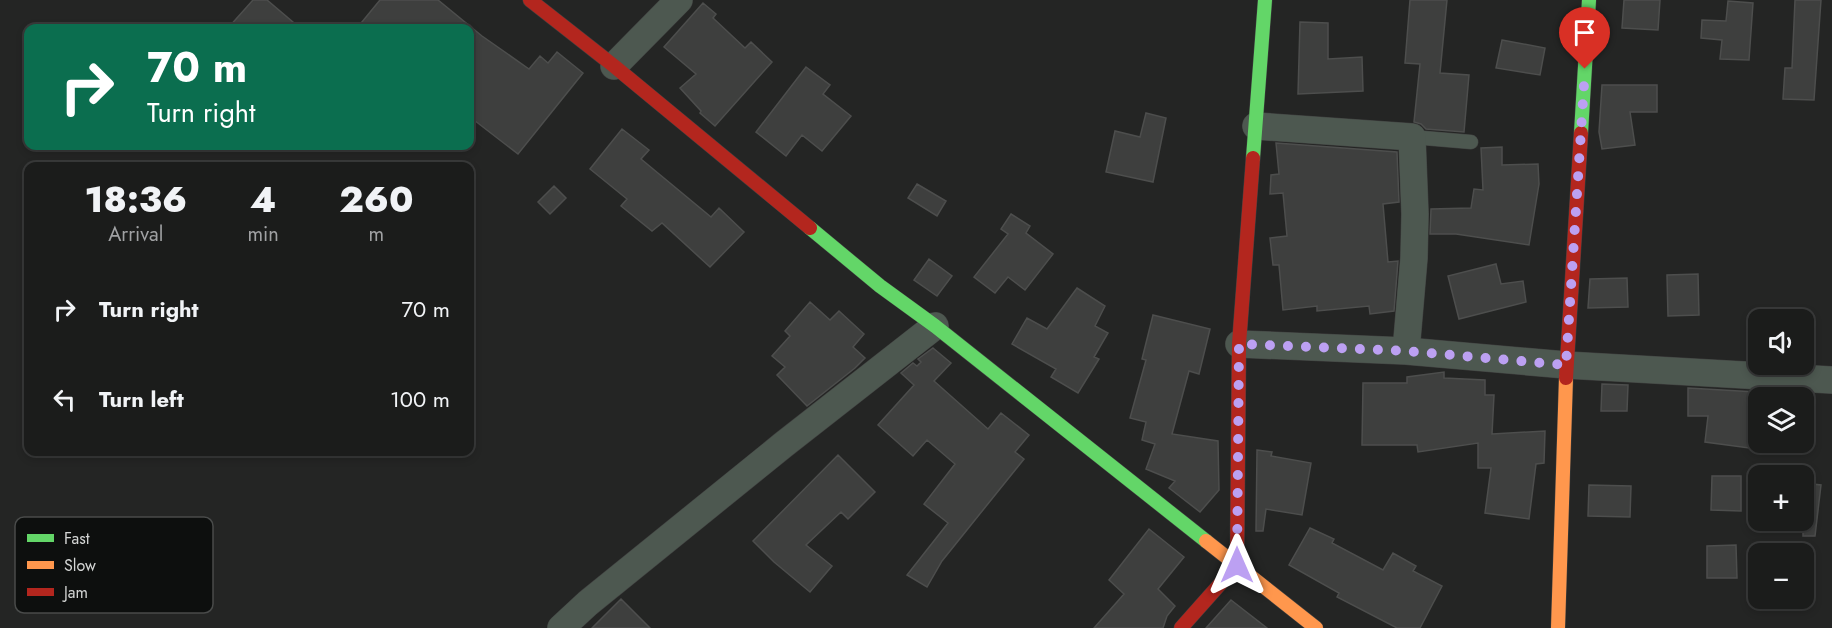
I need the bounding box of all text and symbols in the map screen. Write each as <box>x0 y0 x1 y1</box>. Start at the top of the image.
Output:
pin <box>1559 7 1610 69</box>
icon: arrive <box>1568 16 1601 49</box>
text: 70 m <box>147 37 247 98</box>
icon: right <box>48 48 126 126</box>
text: Turn right <box>147 93 255 132</box>
text: 18:36 <box>85 173 187 225</box>
text: 4 <box>250 173 276 225</box>
text: 260 <box>339 173 413 225</box>
text: Arrival <box>108 220 163 249</box>
text: min <box>248 220 279 249</box>
text: m <box>369 220 384 249</box>
icon: right <box>48 293 81 326</box>
text: Turn right <box>99 293 199 325</box>
text: 70 m <box>401 293 450 325</box>
map controls <box>1748 309 1814 609</box>
button: sound <box>1748 309 1814 375</box>
icon: left <box>48 383 81 416</box>
text: Turn left <box>99 383 184 415</box>
text: 100 m <box>390 383 450 415</box>
button: layers <box>1748 387 1814 453</box>
button: + <box>1748 465 1814 531</box>
legend <box>15 517 213 613</box>
text: Fast <box>64 527 90 550</box>
position arrow <box>1205 533 1269 597</box>
button: − <box>1748 543 1814 609</box>
text: Slow <box>64 554 96 577</box>
text: Jam <box>62 581 88 604</box>

